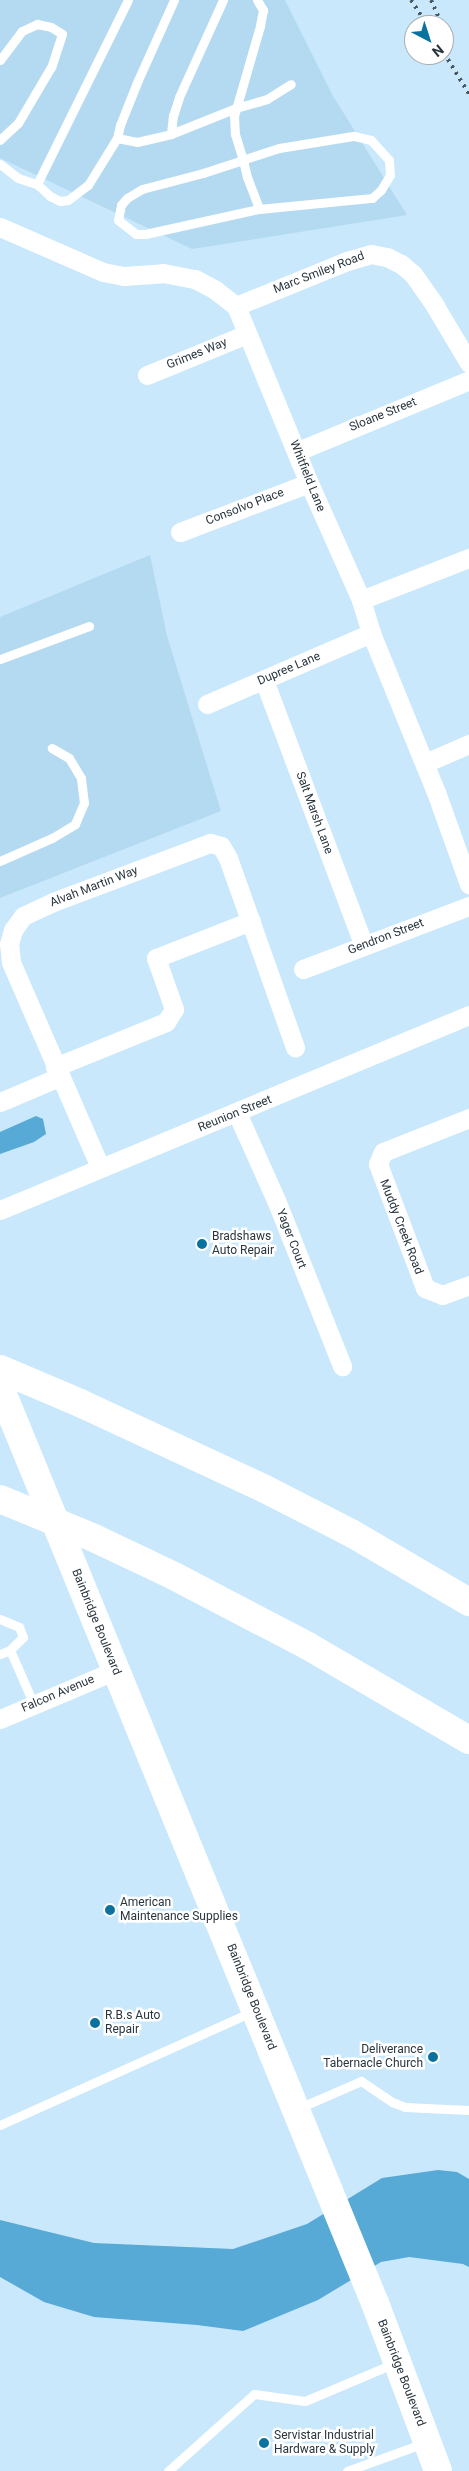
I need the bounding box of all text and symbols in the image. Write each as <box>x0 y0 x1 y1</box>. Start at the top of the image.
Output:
north arrow <box>404 15 454 65</box>
text: N <box>429 41 447 60</box>
street label: Marc Smiley Road <box>272 249 366 297</box>
street label: Grimes Way <box>165 335 229 373</box>
street label: Sloane Street <box>347 395 419 435</box>
street label: Whitfield Lane <box>286 438 328 514</box>
street label: Consolvo Place <box>204 486 286 528</box>
street label: Dupree Lane <box>255 649 323 689</box>
street label: Salt Marsh Lane <box>292 770 336 856</box>
street label: Alvah Martin Way <box>48 864 140 910</box>
street label: Gendron Street <box>346 916 426 958</box>
street label: Reunion Street <box>196 1093 274 1135</box>
street label: Muddy Creek Road <box>376 1178 426 1276</box>
street label: Yager Court <box>273 1207 309 1271</box>
place label: Bradshaws Auto Repair <box>212 1230 274 1258</box>
marker: Bradshaws Auto Repair <box>196 1238 208 1250</box>
street label: Bainbridge Boulevard <box>68 1567 124 1677</box>
street label: Falcon Avenue <box>19 1672 97 1716</box>
place label: American Maintenance Supplies <box>120 1896 238 1924</box>
marker: American Maintenance Supplies <box>104 1904 116 1916</box>
street label: Bainbridge Boulevard <box>223 1942 279 2052</box>
place label: R.B.s Auto Repair <box>105 2009 160 2037</box>
marker: R.B.s Auto Repair <box>89 2017 101 2029</box>
place label: Deliverance Tabernacle Church <box>323 2043 423 2071</box>
marker: Deliverance Tabernacle Church <box>427 2051 439 2063</box>
street label: Bainbridge Boulevard <box>374 2318 428 2428</box>
place label: Servistar Industrial Hardware & Supply <box>274 2429 375 2457</box>
marker: Servistar Industrial Hardware & Supply <box>258 2437 270 2449</box>

